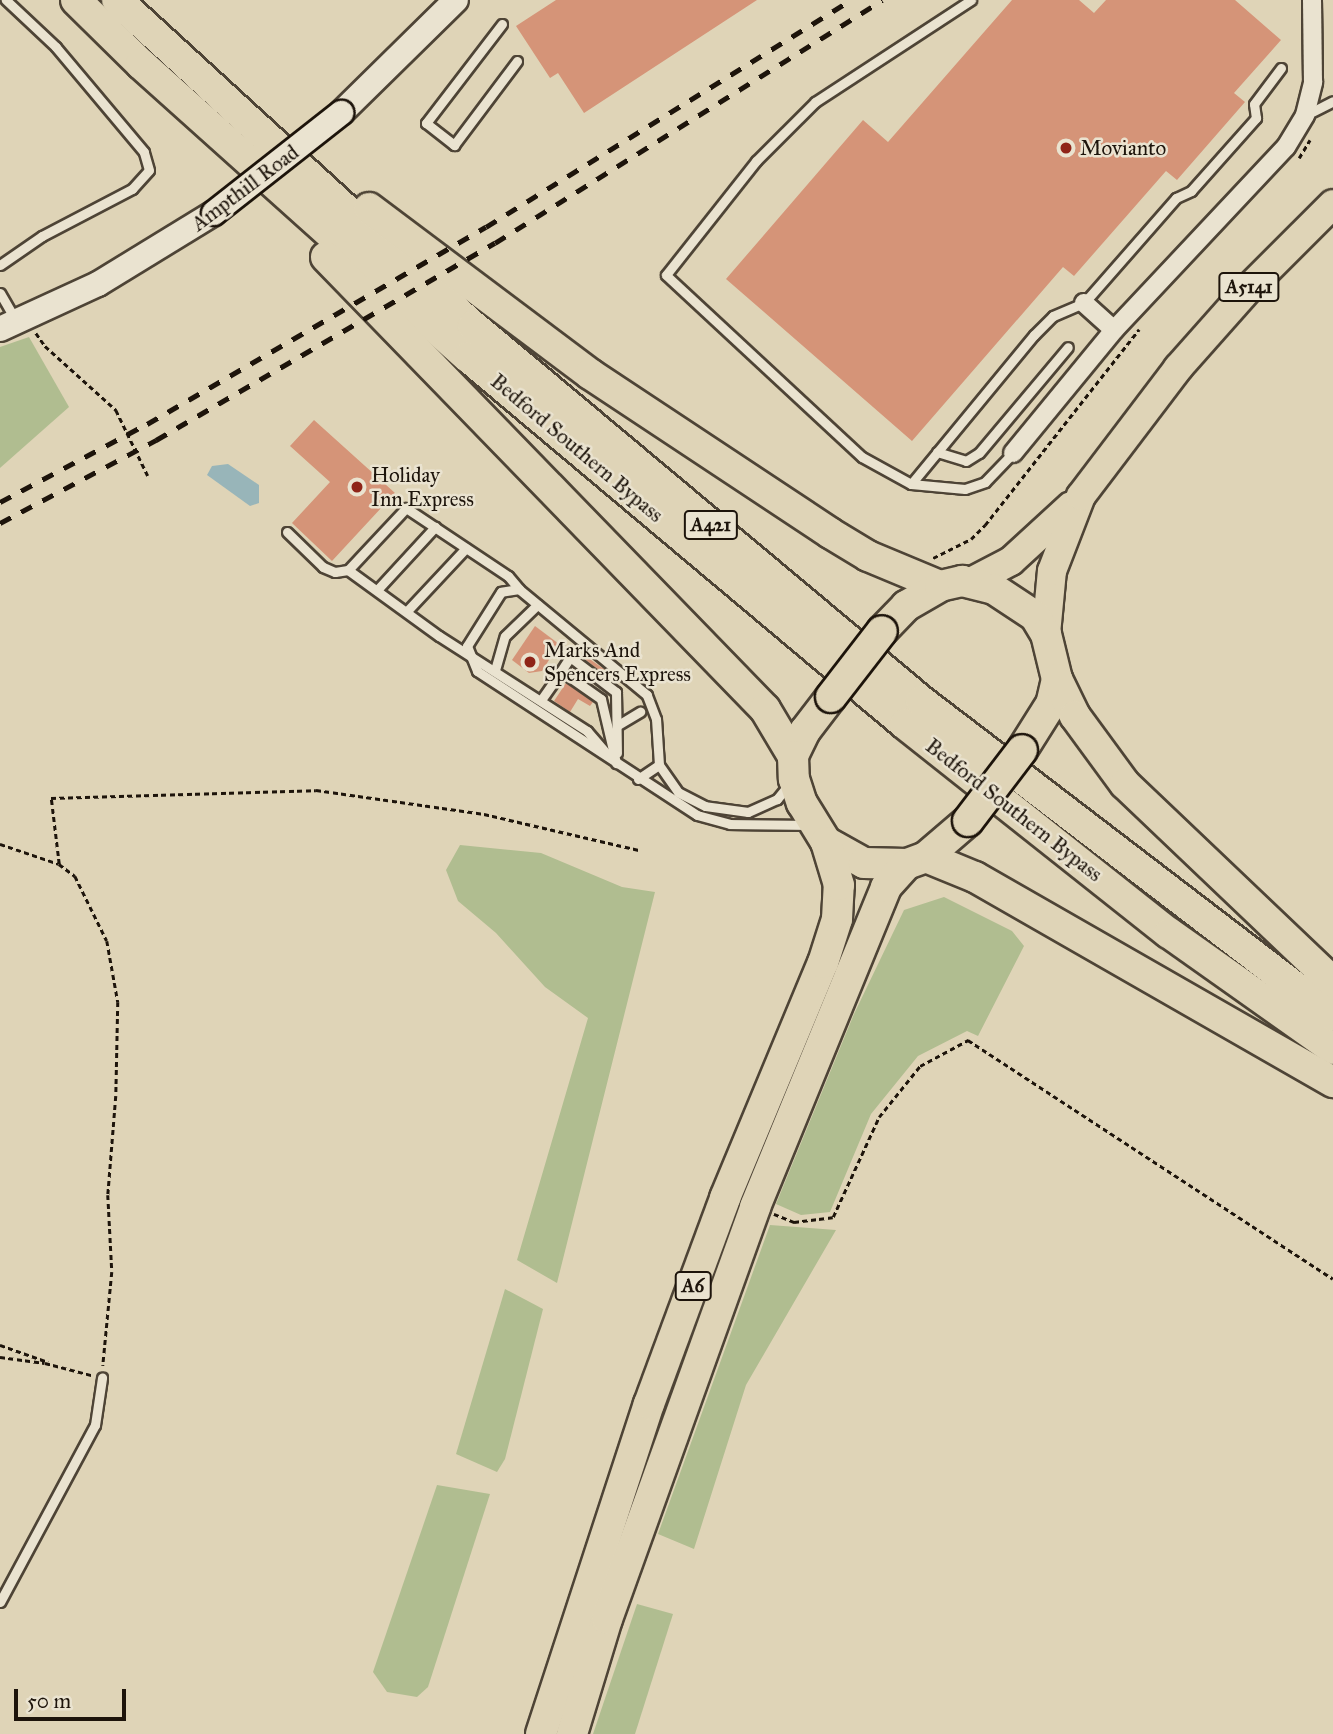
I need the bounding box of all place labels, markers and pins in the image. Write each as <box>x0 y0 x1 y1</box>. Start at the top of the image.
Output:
place label: Movianto <box>1080 135 1166 161</box>
marker: Movianto <box>1058 140 1074 156</box>
place label: Holiday Inn Express <box>371 462 474 512</box>
marker: Holiday Inn Express <box>349 479 365 495</box>
place label: Marks And Spencers Express <box>544 637 691 687</box>
marker: Marks And Spencers Express <box>522 654 538 670</box>

